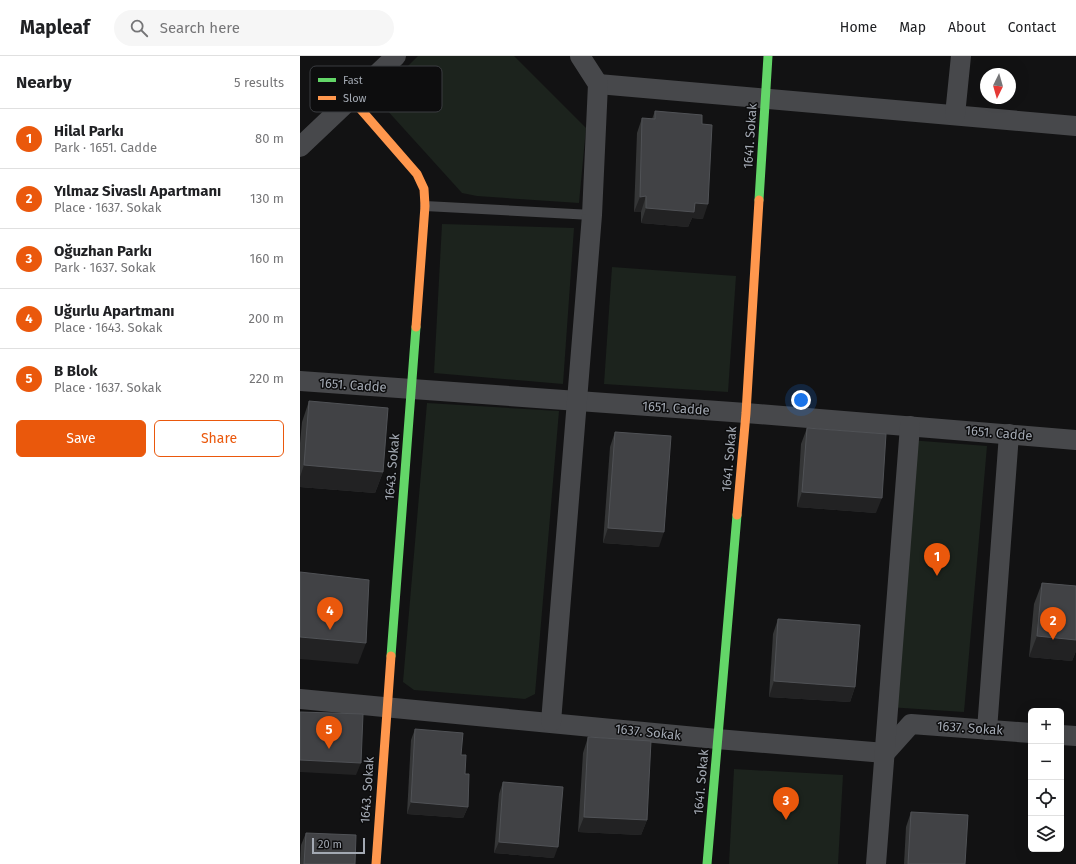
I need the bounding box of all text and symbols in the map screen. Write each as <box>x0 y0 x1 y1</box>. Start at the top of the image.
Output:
search box <box>114 10 394 46</box>
text: Mapleaf <box>20 16 90 39</box>
icon: search <box>128 17 150 39</box>
text: Search here <box>160 19 240 37</box>
text: Home <box>840 19 877 36</box>
text: Map <box>899 19 926 36</box>
text: About <box>948 19 986 36</box>
text: Contact <box>1008 19 1056 36</box>
legend <box>310 66 442 112</box>
north arrow <box>980 68 1016 104</box>
text: Nearby <box>16 72 71 93</box>
text: Fast <box>343 74 363 87</box>
text: 5 results <box>234 75 284 90</box>
text: Slow <box>343 92 367 105</box>
street label: 1641. Sokak <box>740 102 760 169</box>
text: Hilal Parkı <box>54 122 124 140</box>
text: 1 <box>26 131 32 146</box>
text: 80 m <box>255 131 284 146</box>
text: Park · 1651. Cadde <box>54 140 157 155</box>
text: Yılmaz Sivaslı Apartmanı <box>54 182 221 200</box>
text: 2 <box>26 191 32 206</box>
text: 130 m <box>250 191 284 206</box>
text: Place · 1637. Sokak <box>54 200 161 215</box>
text: Oğuzhan Parkı <box>54 242 152 260</box>
text: 3 <box>26 251 32 266</box>
text: 160 m <box>250 251 284 266</box>
text: Park · 1637. Sokak <box>54 260 156 275</box>
text: Uğurlu Apartmanı <box>54 302 175 320</box>
text: 4 <box>25 311 33 326</box>
text: 200 m <box>248 311 284 326</box>
text: Place · 1643. Sokak <box>54 320 162 335</box>
text: B Blok <box>54 362 98 380</box>
text: 5 <box>26 371 32 386</box>
text: 220 m <box>249 371 284 386</box>
street label: 1651. Cadde <box>319 375 387 395</box>
text: Place · 1637. Sokak <box>54 380 161 395</box>
your location <box>791 390 811 410</box>
street label: 1651. Cadde <box>642 398 710 418</box>
button: Save <box>16 420 146 457</box>
button: Share <box>154 420 284 457</box>
street label: 1651. Cadde <box>965 423 1033 443</box>
street label: 1641. Sokak <box>719 425 739 492</box>
street label: 1643. Sokak <box>382 433 402 501</box>
pin: 1 <box>924 543 950 576</box>
pin: 4 <box>317 597 343 630</box>
pin: 2 <box>1040 607 1066 640</box>
map controls <box>1028 708 1064 852</box>
button: + <box>1028 708 1064 744</box>
pin: 5 <box>316 716 342 749</box>
street label: 1637. Sokak <box>937 718 1004 738</box>
street label: 1637. Sokak <box>614 721 682 743</box>
button: − <box>1028 744 1064 780</box>
street label: 1641. Sokak <box>691 748 711 815</box>
street label: 1643. Sokak <box>357 756 377 824</box>
button: locate <box>1028 780 1064 816</box>
pin: 3 <box>773 787 799 820</box>
button: layers <box>1028 816 1064 852</box>
scale bar <box>312 836 365 855</box>
text: 20 m <box>318 838 342 851</box>

